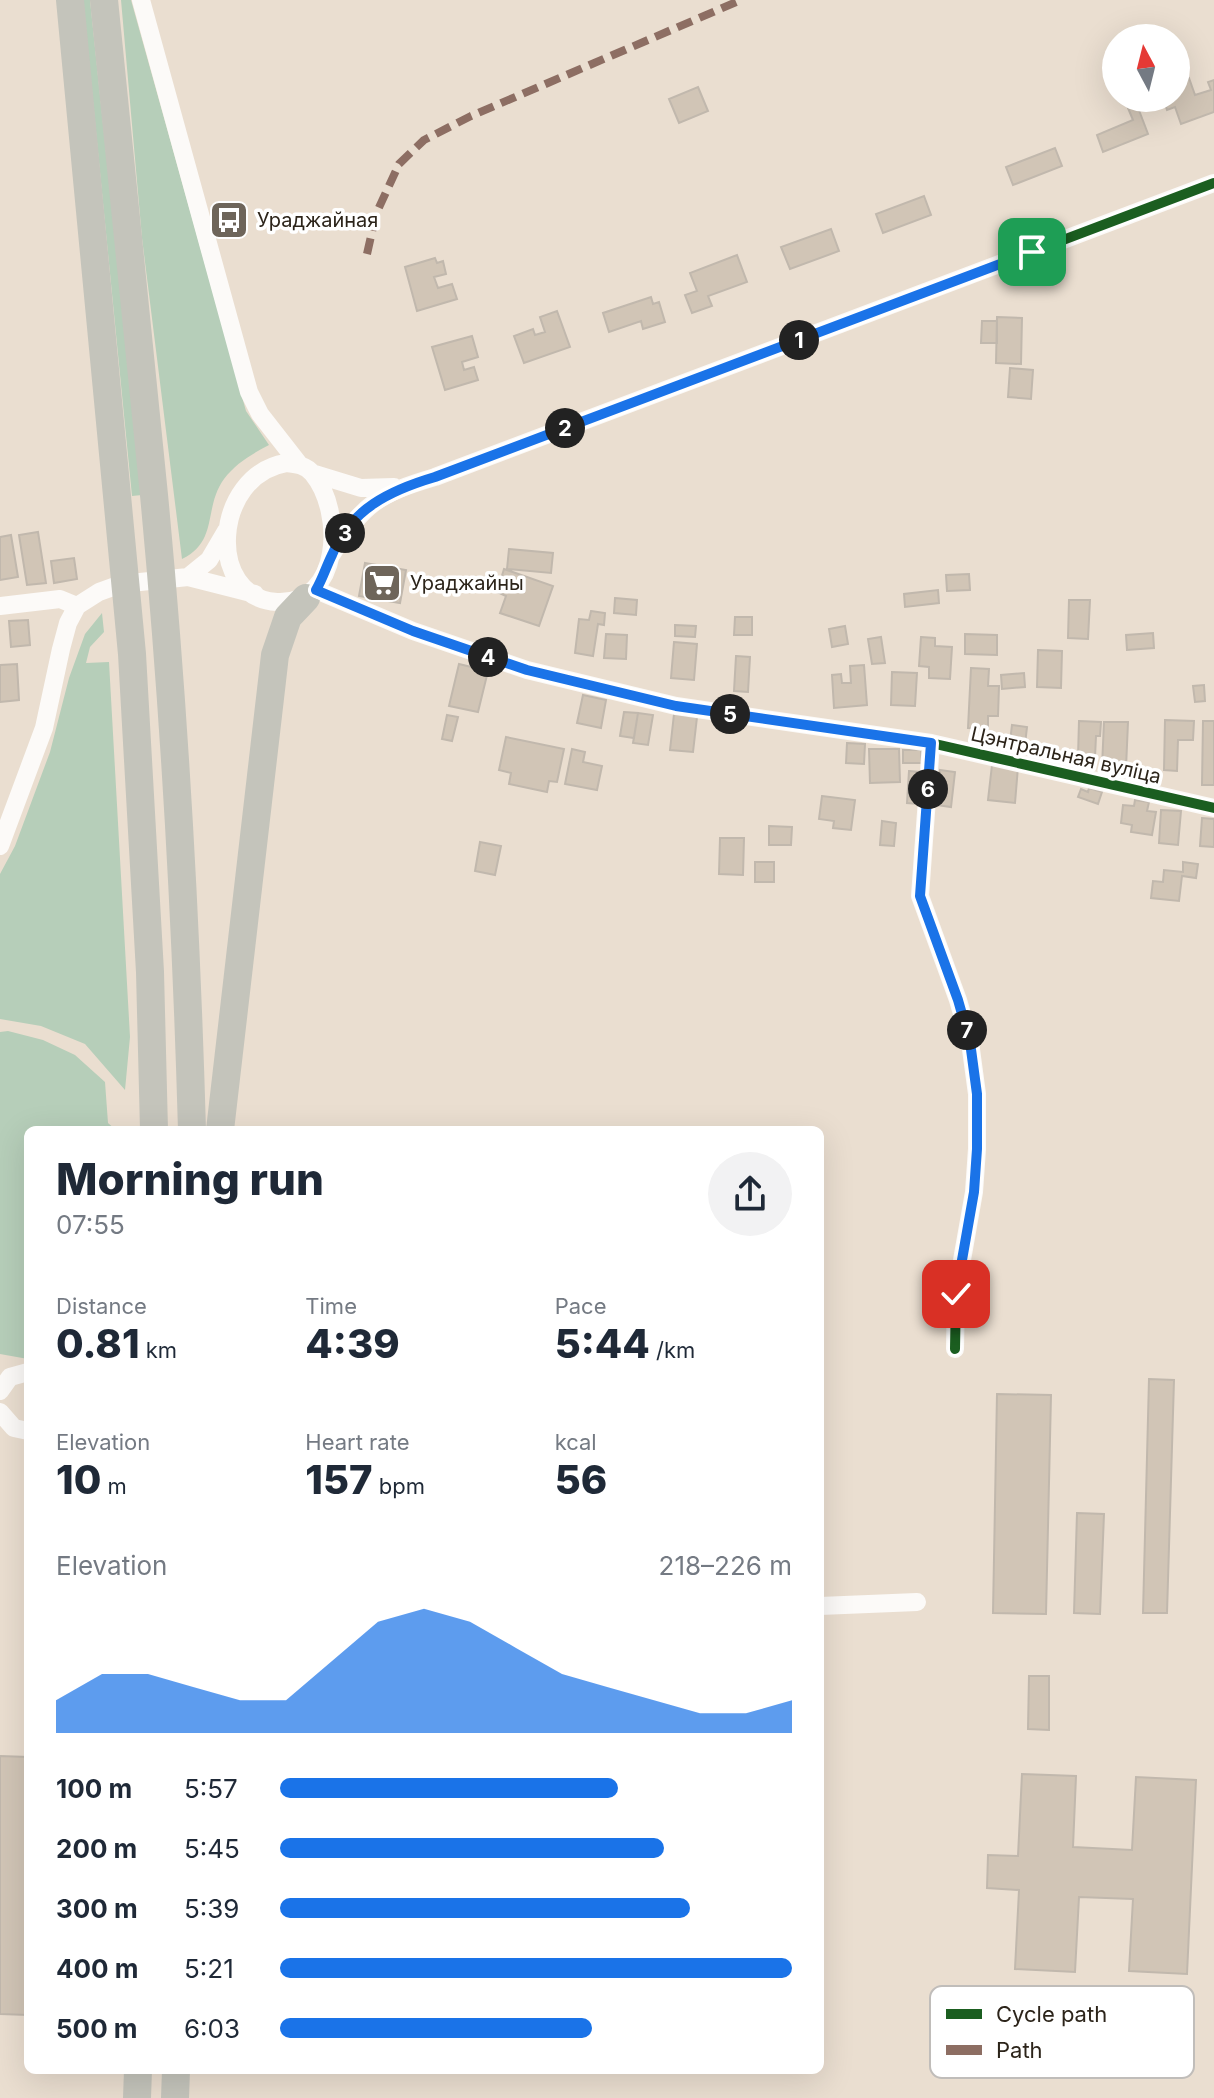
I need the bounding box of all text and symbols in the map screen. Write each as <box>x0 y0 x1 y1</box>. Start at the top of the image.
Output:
north arrow <box>1102 24 1190 112</box>
map controls <box>1102 24 1190 112</box>
bus stop icon: Ураджайная <box>208 199 250 241</box>
place label: Ураджайная <box>257 208 378 232</box>
pin <box>998 218 1066 286</box>
icon: arrive <box>1010 230 1054 274</box>
pin: 1 <box>779 320 819 360</box>
text: 1 <box>794 327 804 353</box>
pin: 2 <box>545 408 585 448</box>
text: 2 <box>558 415 572 441</box>
pin: 3 <box>325 513 365 553</box>
text: 3 <box>338 520 352 546</box>
supermarket icon: Ураджайны <box>361 562 403 604</box>
place label: Ураджайны <box>410 571 524 595</box>
pin: 4 <box>468 637 508 677</box>
text: 4 <box>481 644 495 670</box>
pin: 5 <box>710 694 750 734</box>
text: 5 <box>723 701 737 727</box>
street label: Цэнтральная вуліца <box>969 721 1163 789</box>
pin: 6 <box>908 769 948 809</box>
text: 6 <box>921 776 935 802</box>
pin: 7 <box>947 1010 987 1050</box>
text: 7 <box>961 1017 973 1043</box>
text: Morning run <box>56 1152 324 1206</box>
button: share <box>708 1152 792 1236</box>
text: 07:55 <box>56 1209 125 1240</box>
pin <box>922 1260 990 1328</box>
icon: check <box>934 1272 978 1316</box>
text: Distance <box>56 1293 147 1319</box>
text: Time <box>305 1293 357 1319</box>
text: Pace <box>555 1293 606 1319</box>
text: 0.81 <box>56 1319 140 1368</box>
text: 4:39 <box>305 1319 400 1368</box>
text: 5:44 <box>555 1319 650 1368</box>
text: km <box>140 1337 177 1363</box>
text: /km <box>650 1337 695 1363</box>
text: Elevation <box>56 1429 150 1455</box>
text: Heart rate <box>305 1429 410 1455</box>
text: kcal <box>555 1429 597 1455</box>
text: 10 <box>56 1455 101 1504</box>
text: 157 <box>305 1455 373 1504</box>
text: 56 <box>555 1455 607 1504</box>
text: m <box>101 1473 127 1499</box>
text: bpm <box>373 1473 425 1499</box>
text: Elevation <box>56 1550 167 1581</box>
text: 218–226 m <box>659 1550 792 1581</box>
text: 100 m <box>56 1773 132 1804</box>
text: 5:57 <box>184 1773 238 1804</box>
text: 200 m <box>56 1833 137 1864</box>
text: 5:45 <box>184 1833 240 1864</box>
text: 300 m <box>56 1893 138 1924</box>
text: 5:39 <box>184 1893 239 1924</box>
text: 400 m <box>56 1953 139 1984</box>
text: 5:21 <box>184 1953 234 1984</box>
legend <box>930 1986 1194 2078</box>
text: Cycle path <box>996 2001 1107 2027</box>
text: 500 m <box>56 2013 138 2044</box>
text: 6:03 <box>184 2013 240 2044</box>
text: Path <box>996 2037 1043 2063</box>

